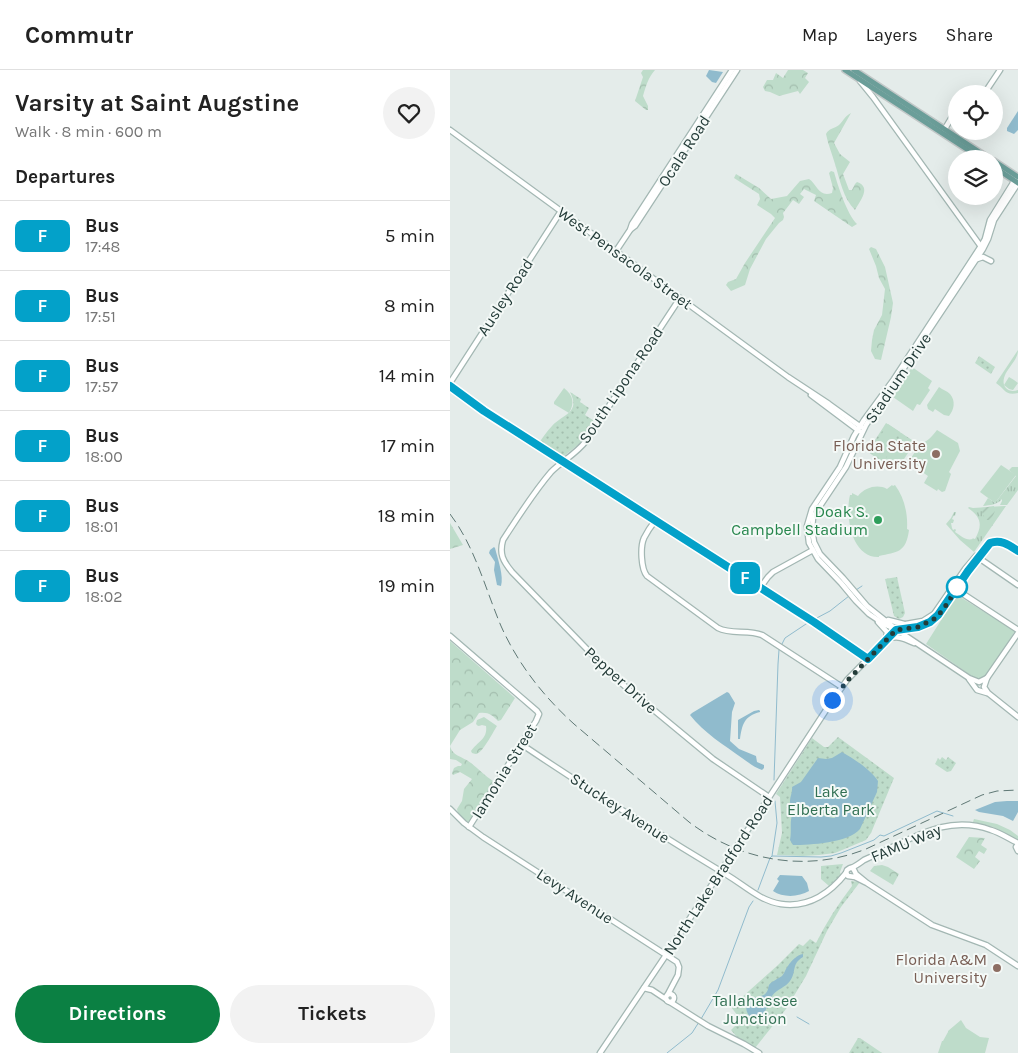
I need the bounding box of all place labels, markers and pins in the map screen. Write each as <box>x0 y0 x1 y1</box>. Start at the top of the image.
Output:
place label: Florida State University <box>833 436 927 473</box>
marker: Florida State University <box>930 448 942 460</box>
place label: Doak S. Campbell Stadium <box>731 502 868 539</box>
marker: Doak S. Campbell Stadium <box>872 514 884 526</box>
unlabelled marker <box>946 576 968 598</box>
place label: Florida A&M University <box>895 950 988 987</box>
marker: Florida A&M University <box>991 962 1003 974</box>

